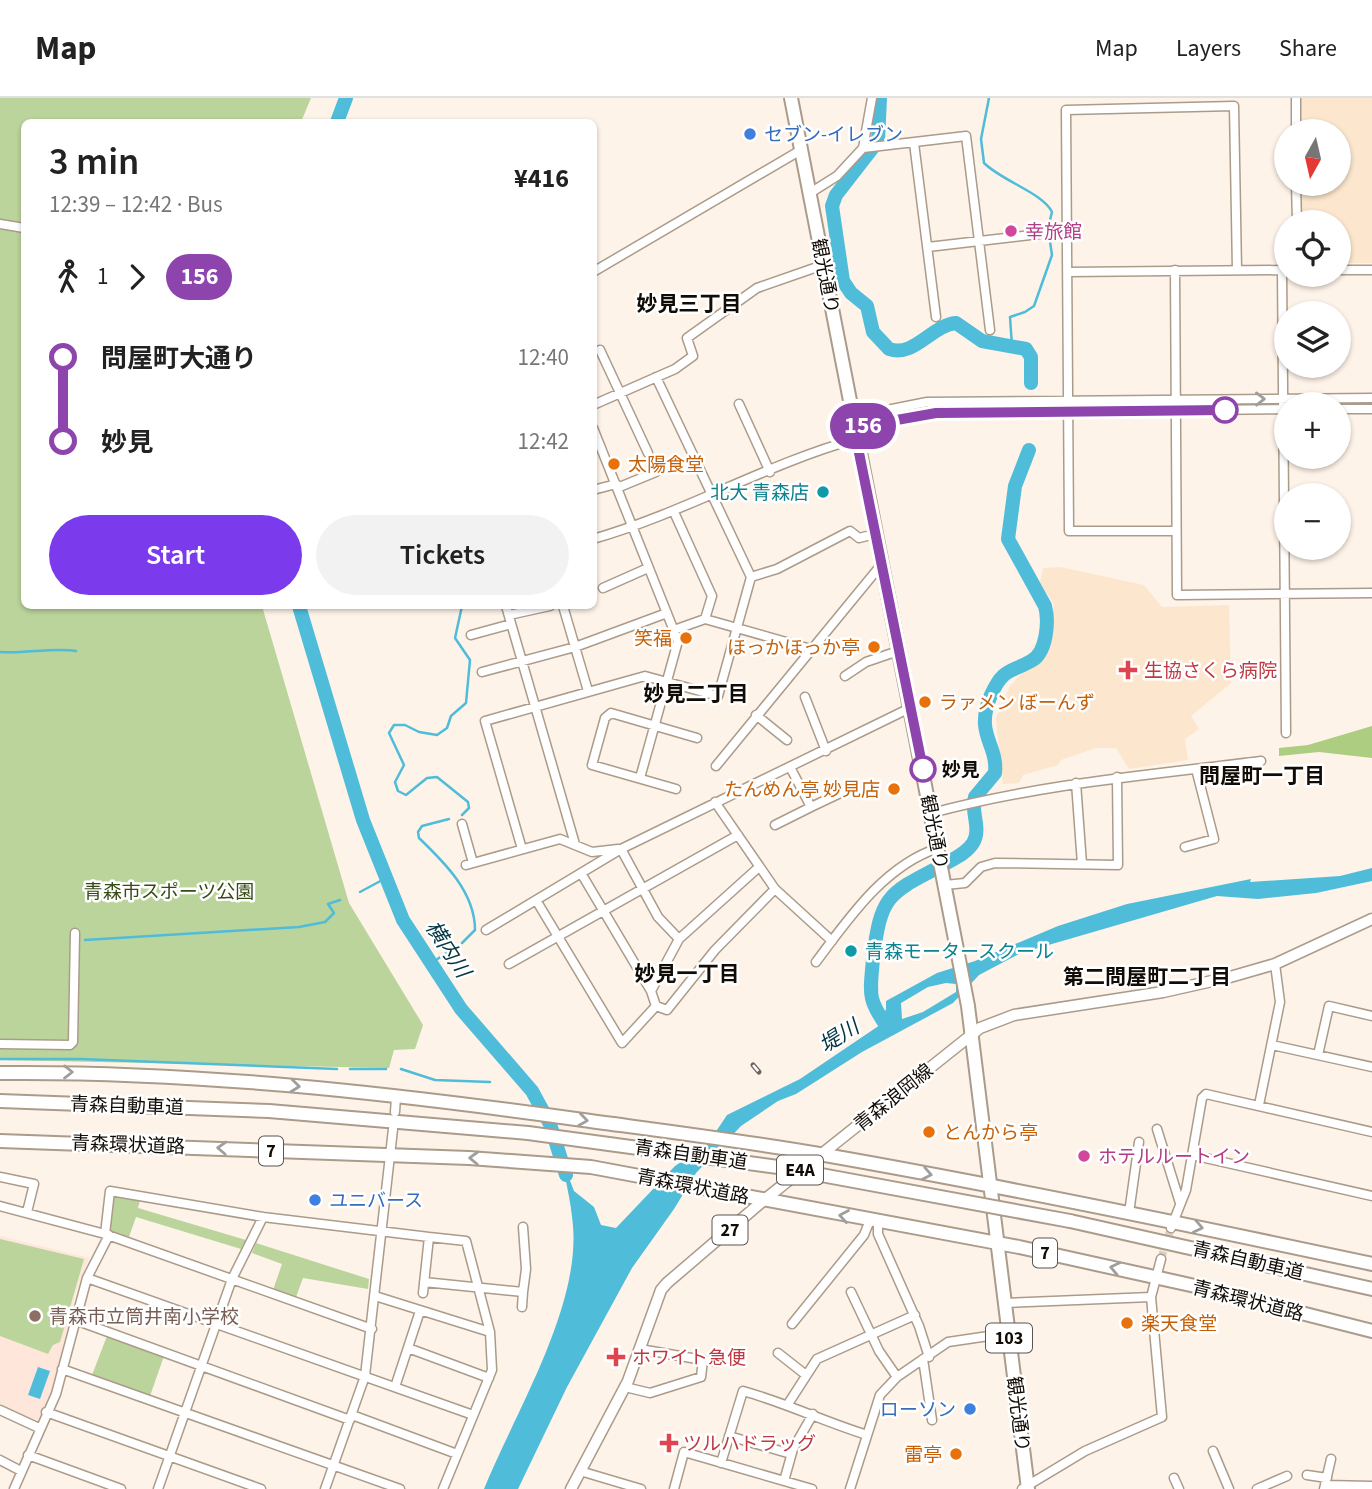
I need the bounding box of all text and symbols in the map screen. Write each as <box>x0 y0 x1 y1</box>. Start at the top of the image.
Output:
text: Map <box>35 25 96 72</box>
text: Map <box>1095 31 1138 66</box>
text: Layers <box>1176 31 1241 66</box>
text: Share <box>1279 31 1337 66</box>
north arrow <box>1274 119 1351 196</box>
map controls <box>1274 119 1351 560</box>
place label: セブン-イレブン <box>764 122 903 149</box>
marker: セブン-イレブン <box>742 126 758 142</box>
text: 3 min <box>49 135 139 189</box>
text: ¥416 <box>514 160 569 197</box>
text: 12:39 – 12:42 · Bus <box>49 188 223 221</box>
button: locate <box>1274 210 1351 287</box>
place label: 幸旅館 <box>1025 219 1082 246</box>
marker: 幸旅館 <box>1003 223 1019 239</box>
street label: 観光通り <box>804 236 845 316</box>
icon: walk <box>49 258 87 296</box>
icon: forward <box>118 258 156 296</box>
text: 156 <box>180 259 218 294</box>
text: 1 <box>97 260 108 293</box>
district label: 妙見三丁目 <box>637 289 742 319</box>
button: layers <box>1274 301 1351 378</box>
text: 問屋町大通り <box>101 340 257 377</box>
text: 12:40 <box>518 341 569 374</box>
one-way arrow <box>1255 391 1266 406</box>
button: + <box>1274 392 1351 469</box>
unlabelled marker <box>1212 397 1238 423</box>
line badge: 156 <box>823 403 903 449</box>
text: 156 <box>844 408 882 443</box>
text: 妙見 <box>101 424 153 461</box>
text: 12:42 <box>518 425 569 458</box>
place label: 太陽食堂 <box>628 452 704 479</box>
marker: 太陽食堂 <box>606 456 622 472</box>
place label: 北大 青森店 <box>710 480 809 507</box>
button: − <box>1274 483 1351 560</box>
marker: 北大 青森店 <box>815 484 831 500</box>
button: Start <box>49 515 302 595</box>
button: Tickets <box>316 515 569 595</box>
place label: 笑福 <box>634 626 672 653</box>
marker: 笑福 <box>678 630 694 646</box>
place label: ほっかほっか亭 <box>727 635 860 662</box>
marker: ほっかほっか亭 <box>866 639 882 655</box>
place label: 生協さくら病院 <box>1144 658 1277 685</box>
marker: 生協さくら病院 <box>1118 660 1138 680</box>
district label: 妙見二丁目 <box>644 679 749 709</box>
place label: ラァメン ぼーんず <box>939 690 1095 717</box>
marker: ラァメン ぼーんず <box>917 694 933 710</box>
marker: 妙見 <box>910 756 936 782</box>
place label: 妙見 <box>942 757 980 784</box>
district label: 問屋町一丁目 <box>1199 761 1325 791</box>
place label: たんめん亭 妙見店 <box>724 777 880 804</box>
marker: たんめん亭 妙見店 <box>886 781 902 797</box>
street label: 観光通り <box>913 792 954 872</box>
park label: 青森市スポーツ公園 <box>84 879 254 906</box>
water label: 横内川 <box>418 914 479 985</box>
place label: 青森モータースクール <box>865 939 1054 966</box>
marker: 青森モータースクール <box>843 943 859 959</box>
district label: 妙見一丁目 <box>635 959 740 989</box>
district label: 第二問屋町二丁目 <box>1063 962 1231 992</box>
water label: 堤川 <box>813 1011 866 1060</box>
street label: 青森浪岡線 <box>849 1058 939 1139</box>
one-way arrow <box>63 1064 74 1080</box>
one-way arrow <box>289 1078 301 1093</box>
street label: 青森自動車道 <box>70 1091 184 1122</box>
one-way arrow <box>578 1112 589 1127</box>
place label: とんから亭 <box>943 1120 1038 1147</box>
marker: とんから亭 <box>921 1124 937 1140</box>
street label: 青森環状道路 <box>71 1130 185 1161</box>
street label: 青森自動車道 <box>632 1134 749 1177</box>
road number: 7 <box>259 1136 283 1166</box>
one-way arrow <box>216 1141 227 1156</box>
place label: ホテルルートイン <box>1098 1144 1250 1171</box>
marker: ホテルルートイン <box>1076 1148 1092 1164</box>
one-way arrow <box>468 1151 479 1166</box>
road number: E4A <box>777 1156 823 1184</box>
street label: 青森環状道路 <box>634 1163 751 1212</box>
one-way arrow <box>921 1166 933 1181</box>
place label: ユニバース <box>329 1188 423 1215</box>
marker: ユニバース <box>307 1192 323 1208</box>
one-way arrow <box>838 1209 850 1224</box>
road number: 27 <box>712 1216 748 1245</box>
one-way arrow <box>1192 1219 1204 1233</box>
street label: 青森自動車道 <box>1189 1235 1306 1287</box>
road number: 7 <box>1033 1238 1057 1268</box>
one-way arrow <box>1109 1262 1121 1276</box>
street label: 青森環状道路 <box>1189 1275 1306 1328</box>
place label: 青森市立筒井南小学校 <box>49 1304 239 1331</box>
marker: 青森市立筒井南小学校 <box>27 1308 43 1324</box>
place label: 楽天食堂 <box>1141 1311 1217 1338</box>
marker: 楽天食堂 <box>1119 1315 1135 1331</box>
road number: 103 <box>986 1324 1032 1352</box>
place label: ホワイト急便 <box>632 1345 746 1372</box>
marker: ホワイト急便 <box>606 1347 626 1367</box>
street label: 観光通り <box>999 1375 1036 1454</box>
place label: ローソン <box>880 1397 956 1424</box>
marker: ローソン <box>962 1401 978 1417</box>
place label: ツルハドラッグ <box>683 1431 816 1458</box>
marker: ツルハドラッグ <box>661 1435 677 1451</box>
place label: 雷亭 <box>904 1442 942 1469</box>
marker: 雷亭 <box>948 1446 964 1462</box>

